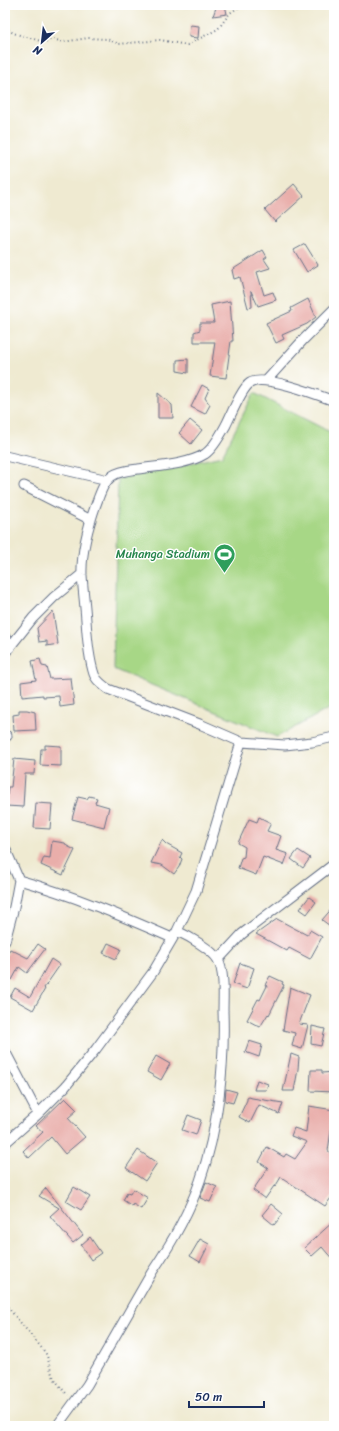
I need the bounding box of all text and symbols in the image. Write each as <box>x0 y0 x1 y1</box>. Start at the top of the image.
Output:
north arrow <box>22 22 62 62</box>
text: N <box>29 40 46 61</box>
sports icon: Muhanga Stadium <box>212 541 238 574</box>
place label: Muhanga Stadium <box>116 543 210 565</box>
scale bar <box>189 1383 264 1409</box>
text: 50 m <box>195 1386 222 1408</box>

